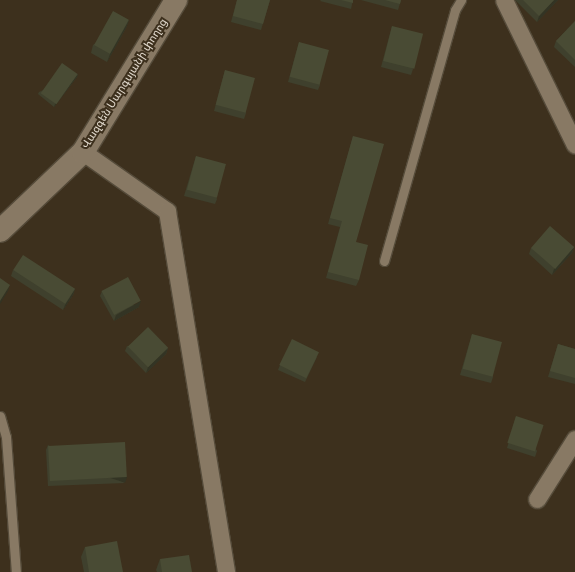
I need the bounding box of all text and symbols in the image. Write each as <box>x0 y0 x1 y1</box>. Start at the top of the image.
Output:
street label: Վազգեն Սարգսյանի փողոց <box>79 16 171 152</box>

